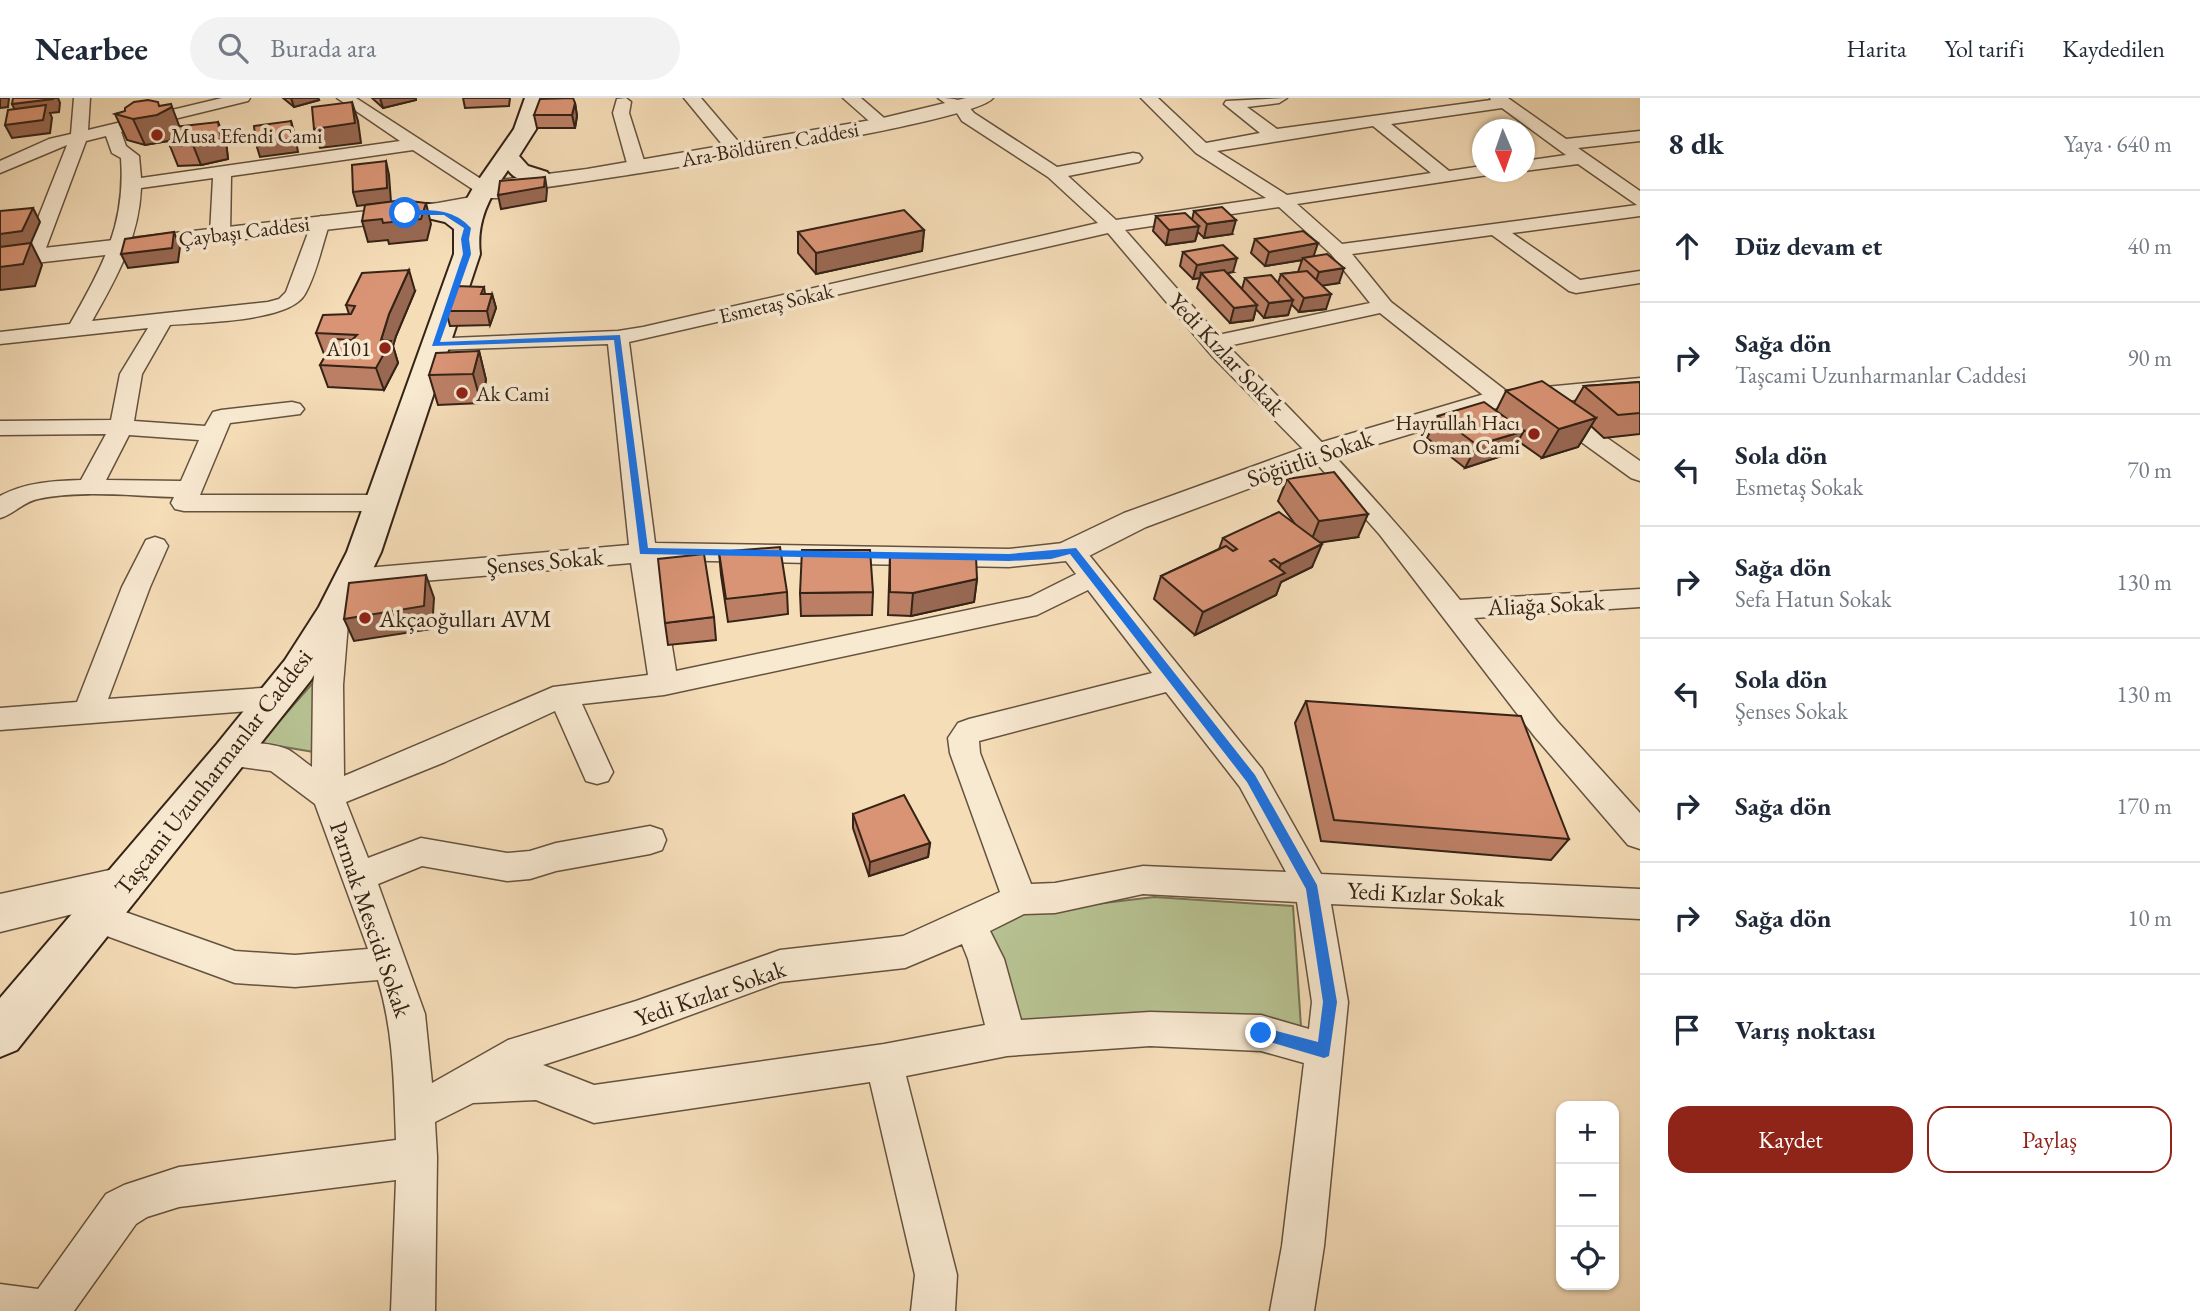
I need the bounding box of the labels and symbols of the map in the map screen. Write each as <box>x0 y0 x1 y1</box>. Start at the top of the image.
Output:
street label: Ara-Böldüren Caddesi <box>678 115 861 173</box>
north arrow <box>1472 119 1535 182</box>
place label: Musa Efendi Cami <box>171 122 322 149</box>
marker: Musa Efendi Cami <box>149 127 165 143</box>
route start <box>389 197 420 228</box>
street label: Çaybaşı Caddesi <box>177 210 311 252</box>
street label: Esmetaş Sokak <box>716 276 837 329</box>
street label: Yedi Kızlar Sokak <box>1162 286 1293 423</box>
place label: A101 <box>325 335 371 362</box>
marker: A101 <box>377 340 393 356</box>
place label: Ak Cami <box>475 380 549 407</box>
marker: Ak Cami <box>454 385 470 401</box>
place label: Hayrullah Hacı Osman Cami <box>1395 409 1520 460</box>
street label: Söğütlü Sokak <box>1243 422 1378 494</box>
marker: Hayrullah Hacı Osman Cami <box>1526 426 1542 442</box>
street label: Şenses Sokak <box>485 540 606 582</box>
street label: Aliağa Sokak <box>1486 585 1606 623</box>
place label: Akçaoğulları AVM <box>378 603 552 634</box>
marker: Akçaoğulları AVM <box>357 610 373 626</box>
street label: Taşcami Uzunharmanlar Caddesi <box>107 643 319 901</box>
street label: Parmak Mescidi Sokak <box>323 817 419 1022</box>
street label: Yedi Kızlar Sokak <box>1346 874 1506 914</box>
street label: Yedi Kızlar Sokak <box>630 952 790 1033</box>
route end <box>1245 1017 1276 1048</box>

